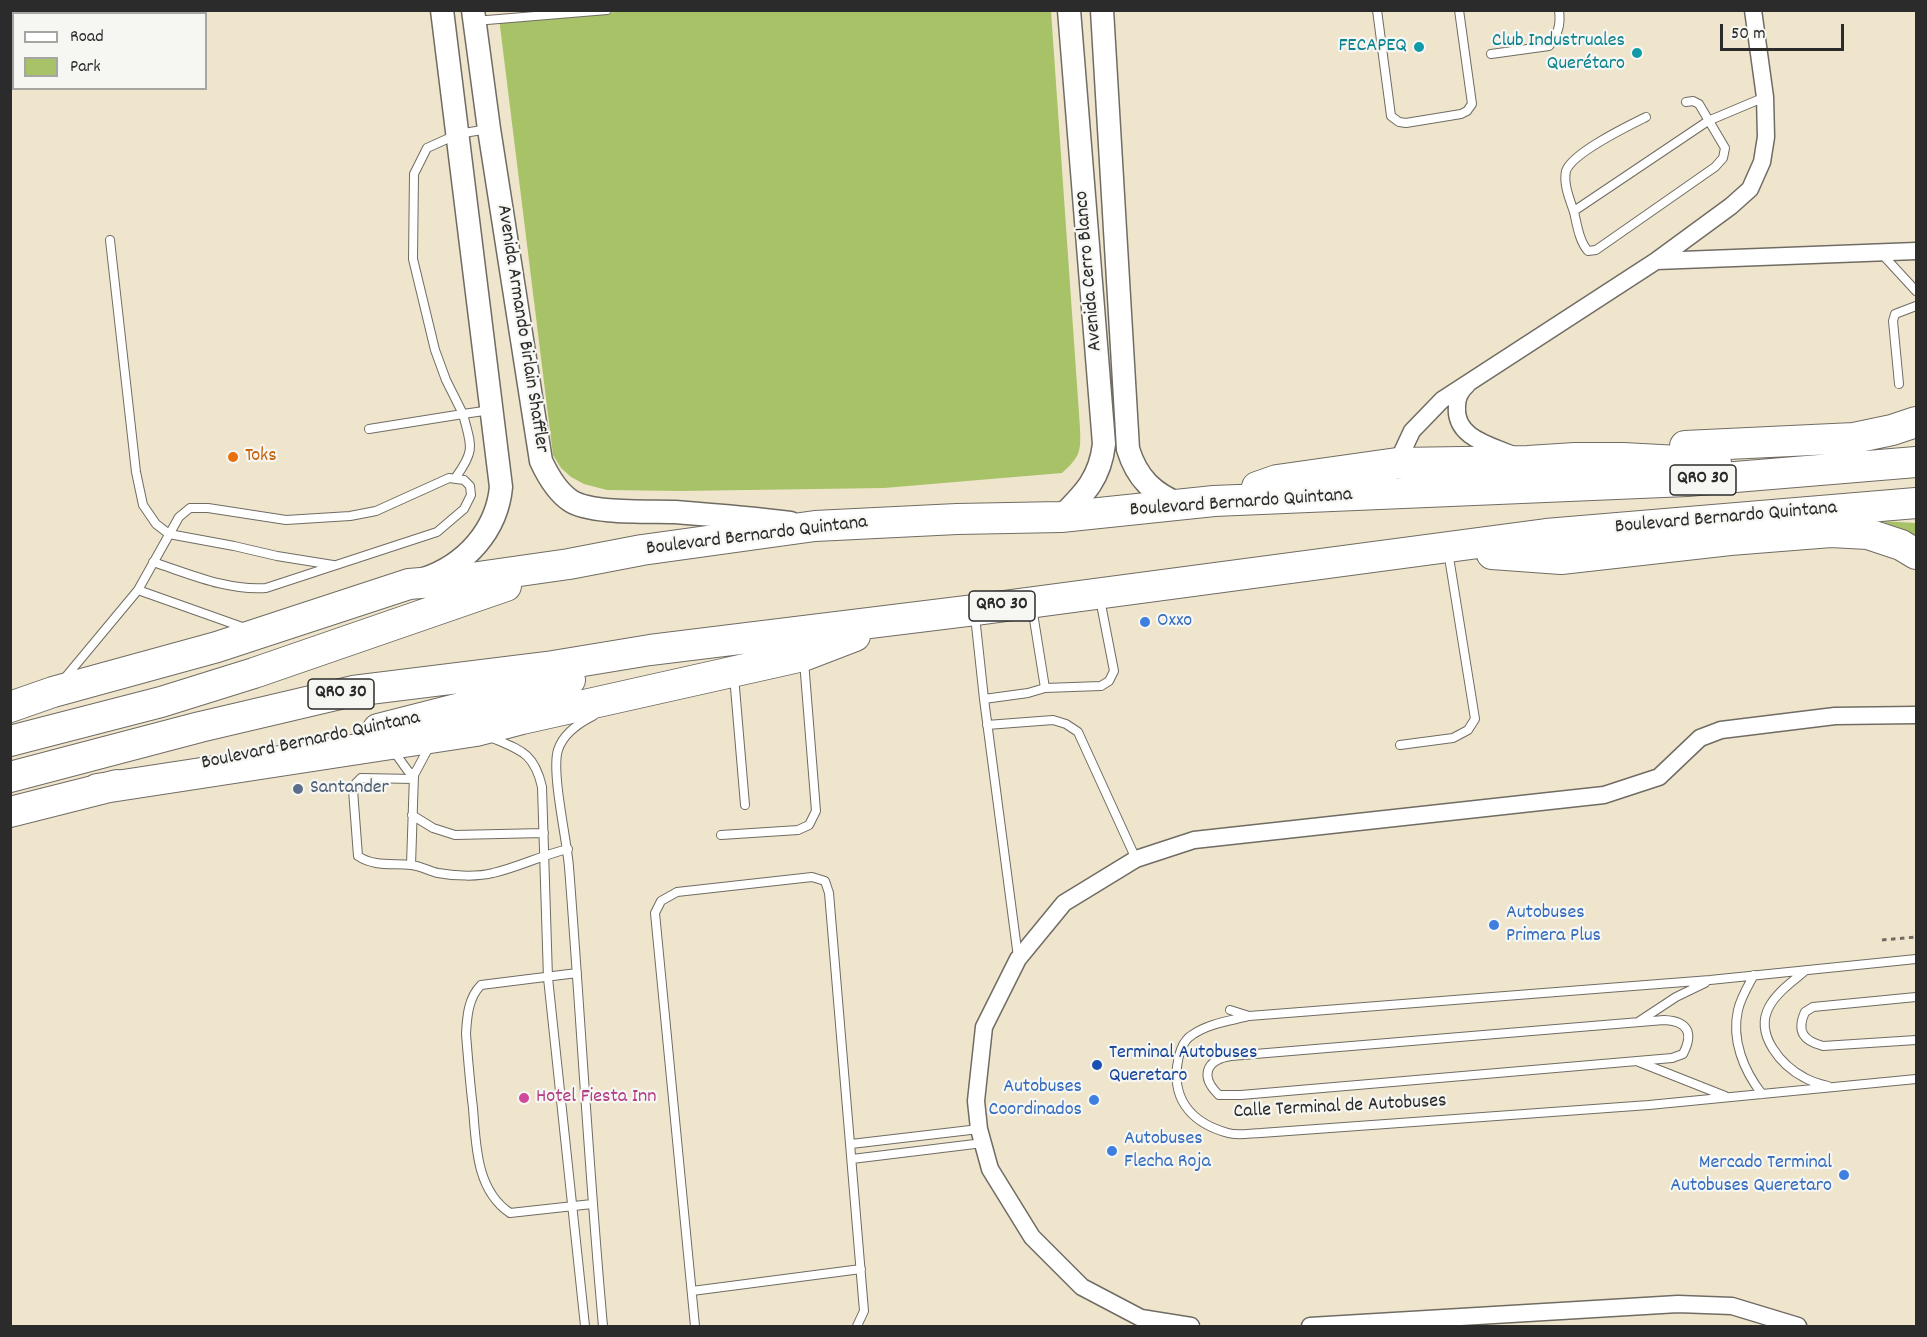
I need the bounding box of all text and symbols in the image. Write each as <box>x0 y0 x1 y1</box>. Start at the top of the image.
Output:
legend <box>12 12 207 90</box>
scale bar <box>1723 12 1848 50</box>
text: 50 m <box>1731 22 1766 47</box>
text: Road <box>70 25 104 50</box>
place label: Club Industruales Querétaro <box>1492 30 1625 77</box>
place label: FECAPEQ <box>1338 35 1407 59</box>
marker: FECAPEQ <box>1412 40 1426 54</box>
marker: Club Industruales Querétaro <box>1630 46 1644 60</box>
text: Park <box>70 55 101 80</box>
street label: Avenida Cerro Blanco <box>1071 190 1109 352</box>
street label: Avenida Armando Birlain Shaffler <box>490 203 552 455</box>
place label: Toks <box>245 445 277 469</box>
marker: Toks <box>226 450 240 464</box>
road number: QRO 30 <box>1670 465 1736 495</box>
street label: Boulevard Bernardo Quintana <box>1129 484 1353 524</box>
street label: Boulevard Bernardo Quintana <box>1614 497 1838 541</box>
street label: Boulevard Bernardo Quintana <box>645 512 869 562</box>
road number: QRO 30 <box>969 591 1035 621</box>
place label: Oxxo <box>1157 610 1192 634</box>
marker: Oxxo <box>1138 615 1152 629</box>
road number: QRO 30 <box>308 679 374 709</box>
street label: Boulevard Bernardo Quintana <box>200 707 422 777</box>
place label: Santander <box>310 777 389 801</box>
marker: Santander <box>291 782 305 796</box>
place label: Autobuses Primera Plus <box>1506 902 1601 949</box>
marker: Autobuses Primera Plus <box>1487 918 1501 932</box>
place label: Terminal Autobuses Queretaro <box>1109 1042 1257 1089</box>
marker: Terminal Autobuses Queretaro <box>1090 1058 1104 1072</box>
place label: Autobuses Coordinados <box>989 1076 1082 1123</box>
place label: Hotel Fiesta Inn <box>536 1086 656 1110</box>
street label: Calle Terminal de Autobuses <box>1233 1090 1447 1126</box>
marker: Hotel Fiesta Inn <box>517 1091 531 1105</box>
marker: Autobuses Coordinados <box>1087 1093 1101 1107</box>
place label: Autobuses Flecha Roja <box>1124 1128 1211 1175</box>
marker: Autobuses Flecha Roja <box>1105 1144 1119 1158</box>
place label: Mercado Terminal Autobuses Queretaro <box>1670 1152 1832 1199</box>
marker: Mercado Terminal Autobuses Queretaro <box>1837 1168 1851 1182</box>

